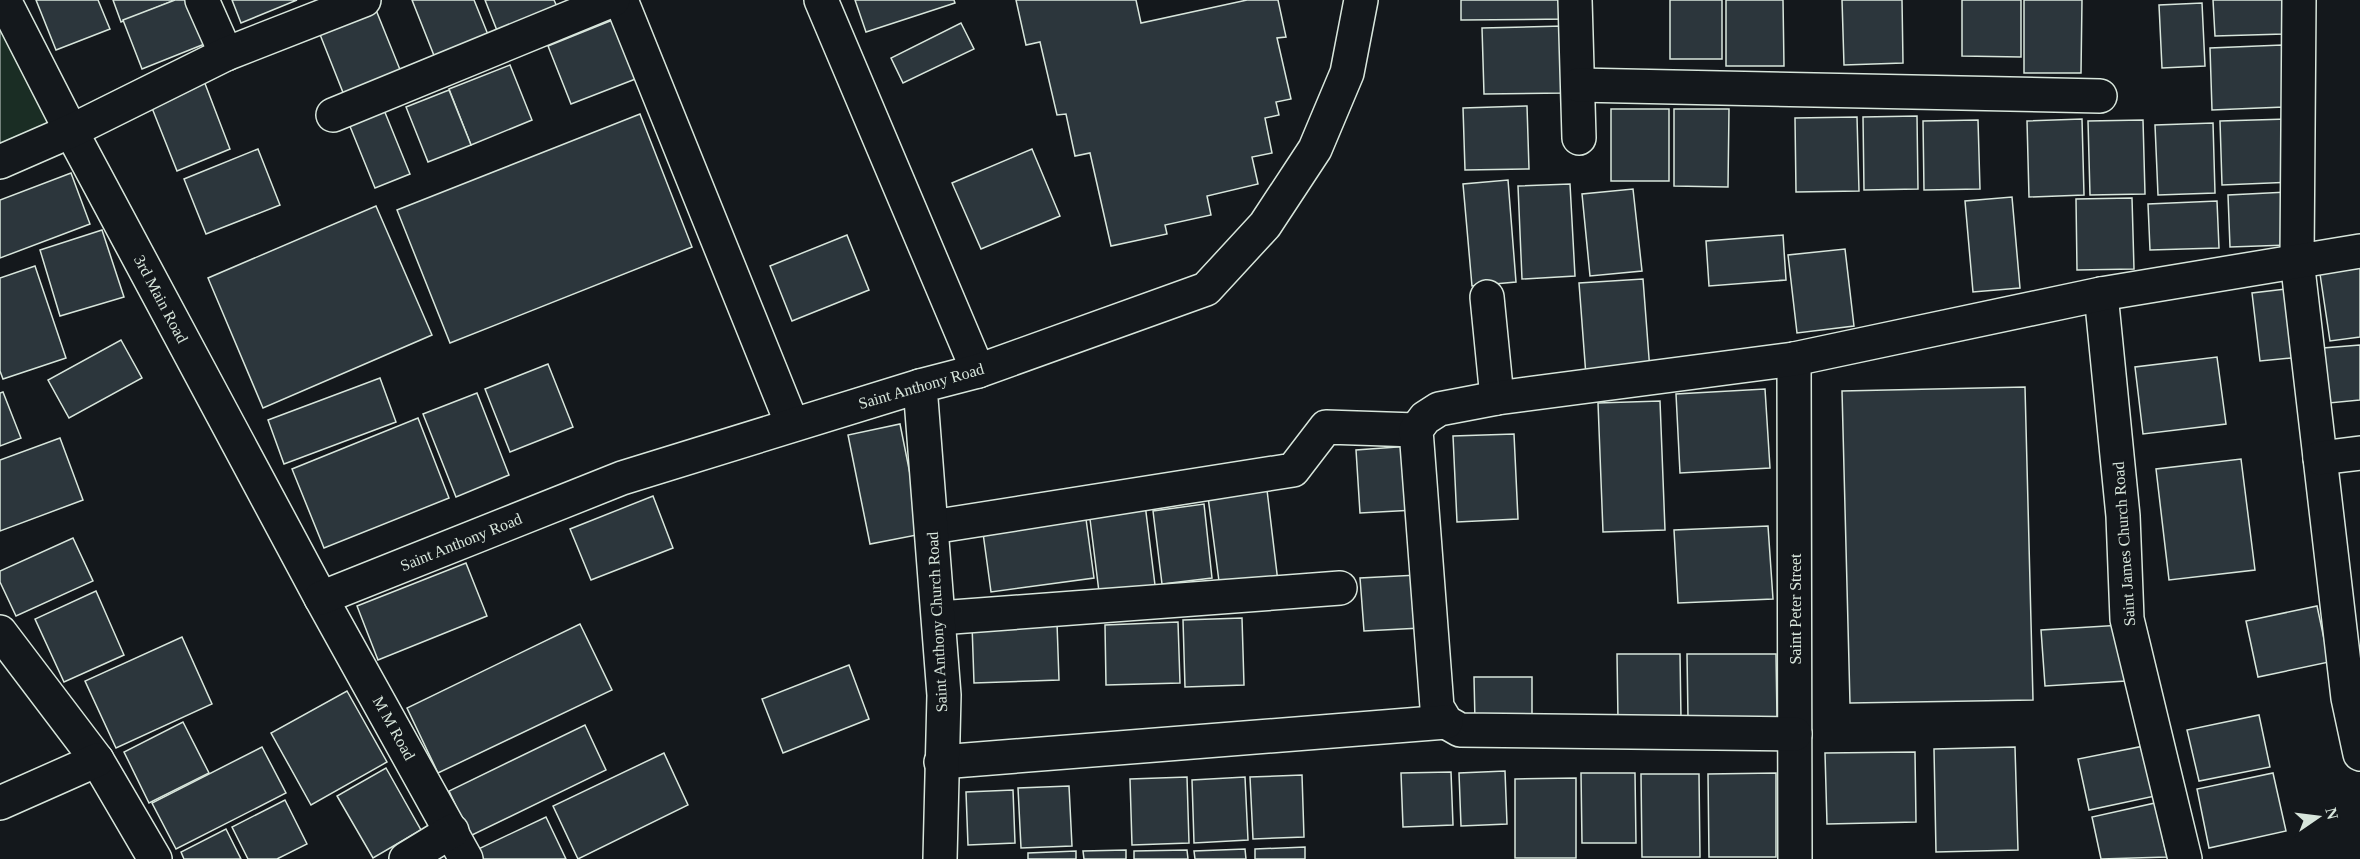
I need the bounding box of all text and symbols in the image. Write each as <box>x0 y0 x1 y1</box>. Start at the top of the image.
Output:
street label: 3rd Main Road <box>131 252 191 346</box>
street label: Saint Anthony Road <box>856 360 986 413</box>
street label: Saint James Church Road <box>2110 461 2138 627</box>
street label: Saint Anthony Road <box>398 510 525 575</box>
street label: Saint Anthony Church Road <box>924 531 951 713</box>
street label: Saint Peter Street <box>1787 553 1804 665</box>
street label: M M Road <box>370 693 418 763</box>
north arrow <box>2288 787 2348 847</box>
text: N <box>2322 806 2342 822</box>

